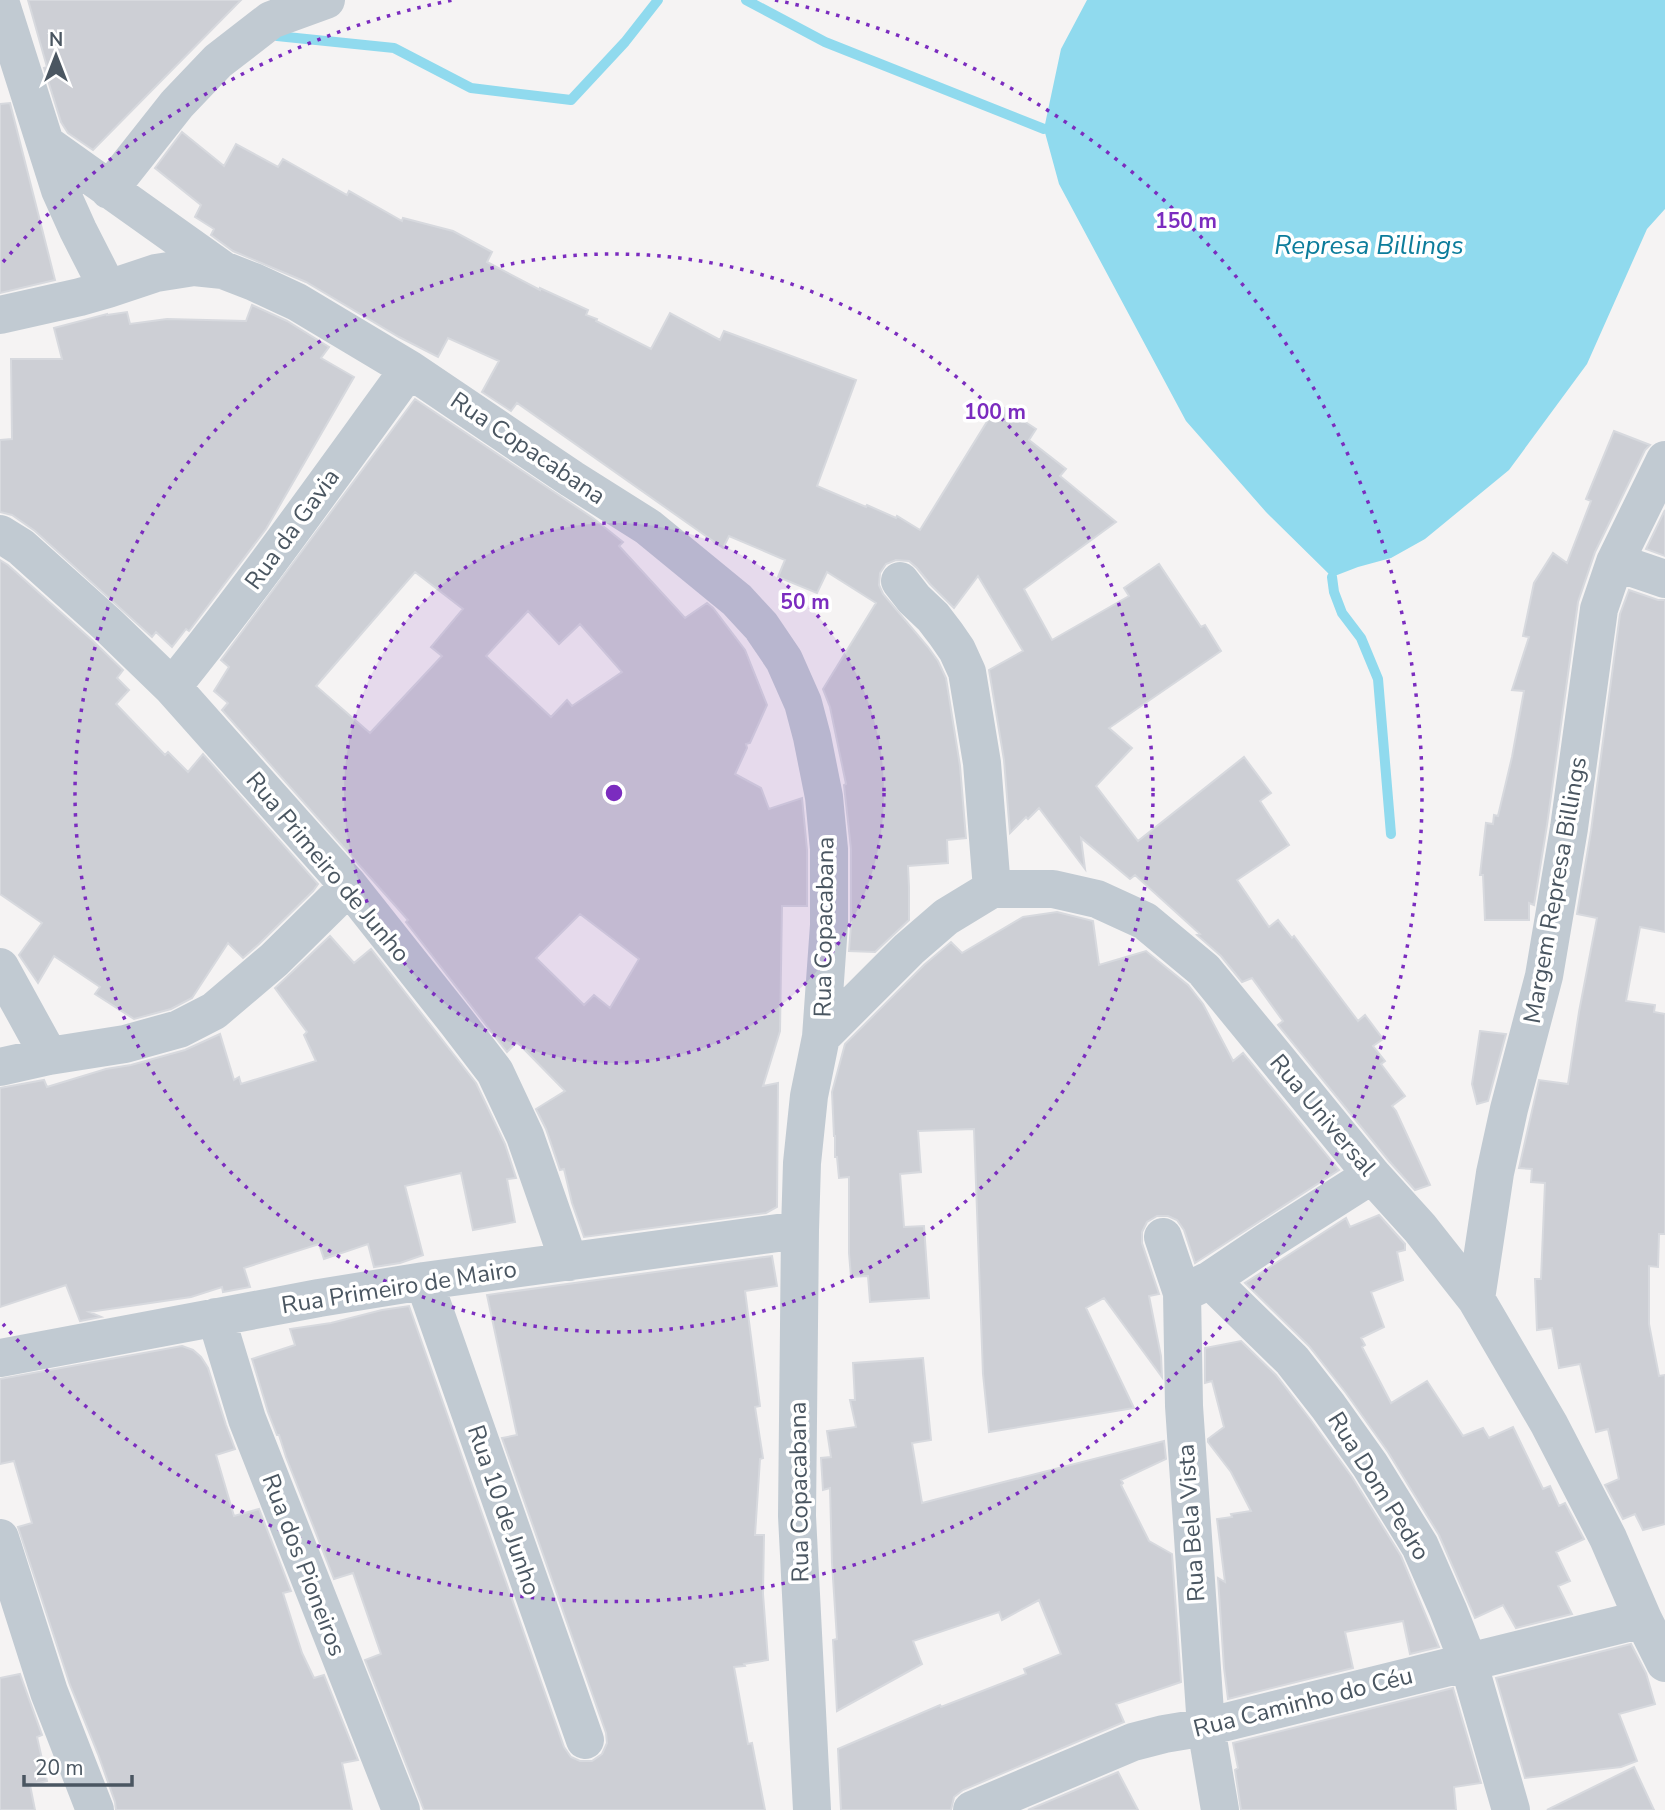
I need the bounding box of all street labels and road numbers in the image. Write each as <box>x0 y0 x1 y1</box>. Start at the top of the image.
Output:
street label: Rua Copacabana <box>444 384 612 512</box>
street label: Rua da Gavia <box>237 462 347 596</box>
street label: Margem Represa Billings <box>1516 754 1594 1026</box>
street label: Rua Primeiro de Junho <box>239 765 417 969</box>
street label: Rua Copacabana <box>806 836 842 1018</box>
street label: Rua Universal <box>1263 1047 1383 1183</box>
street label: Rua Primeiro de Mairo <box>279 1253 519 1321</box>
street label: Rua Copacabana <box>781 1401 817 1583</box>
street label: Rua Dom Pedro <box>1321 1406 1437 1566</box>
street label: Rua 10 de Junho <box>460 1421 548 1599</box>
street label: Rua Bela Vista <box>1170 1443 1212 1603</box>
street label: Rua dos Pioneiros <box>255 1469 353 1661</box>
street label: Rua Caminho do Céu <box>1190 1659 1416 1745</box>

